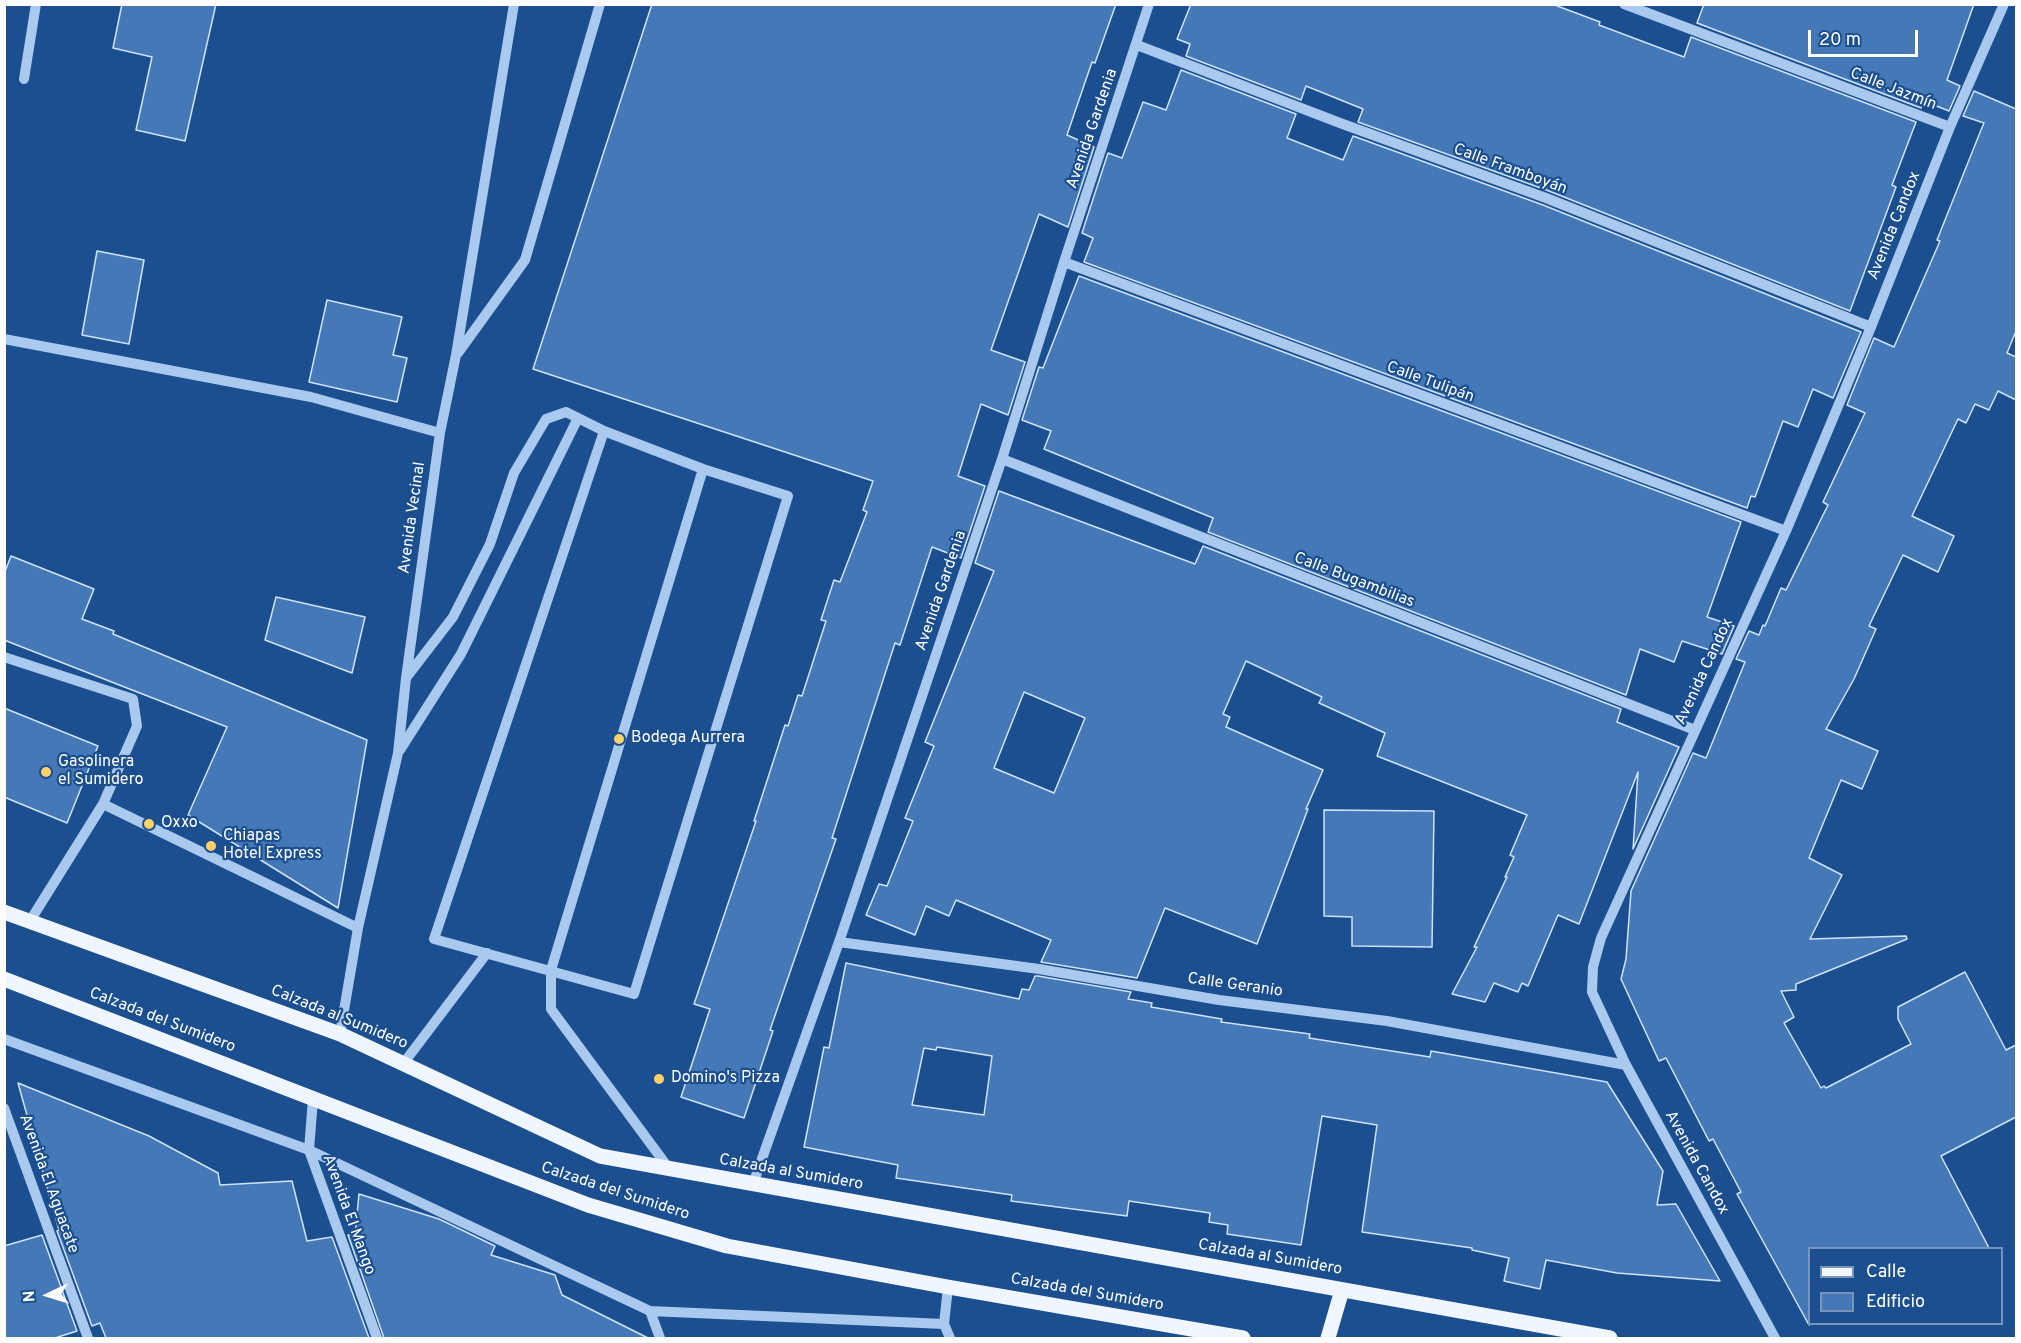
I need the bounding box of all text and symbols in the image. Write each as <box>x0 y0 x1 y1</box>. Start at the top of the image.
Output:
scale bar <box>1811 18 1920 56</box>
text: 20 m <box>1819 29 1861 52</box>
street label: Calle Jazmín <box>1847 65 1939 115</box>
street label: Avenida Gardenia <box>1063 66 1123 192</box>
street label: Calle Framboyán <box>1451 141 1569 199</box>
street label: Avenida Candox <box>1865 169 1925 283</box>
street label: Calle Tulipán <box>1384 358 1476 408</box>
street label: Avenida Vecinal <box>396 461 430 575</box>
street label: Avenida Gardenia <box>912 528 972 654</box>
street label: Calle Bugambilias <box>1291 549 1417 613</box>
street label: Avenida Candox <box>1672 616 1738 728</box>
place label: Bodega Aurrera <box>631 729 745 749</box>
marker: Bodega Aurrera <box>612 732 626 746</box>
place label: Gasolinera el Sumidero <box>58 753 143 791</box>
marker: Gasolinera el Sumidero <box>39 765 53 779</box>
place label: Oxxo <box>161 814 198 834</box>
marker: Oxxo <box>142 817 156 831</box>
place label: Chiapas Hotel Express <box>223 827 322 865</box>
marker: Chiapas Hotel Express <box>204 839 218 853</box>
street label: Calle Geranio <box>1186 970 1284 1002</box>
street label: Calzada al Sumidero <box>268 982 410 1054</box>
street label: Calzada del Sumidero <box>86 984 238 1058</box>
place label: Domino's Pizza <box>671 1069 780 1089</box>
marker: Domino's Pizza <box>652 1072 666 1086</box>
street label: Avenida Candox <box>1660 1108 1732 1218</box>
street label: Avenida El Aguacate <box>14 1112 82 1256</box>
street label: Calzada al Sumidero <box>717 1151 865 1195</box>
street label: Avenida El Mango <box>317 1152 379 1278</box>
street label: Calzada del Sumidero <box>538 1159 692 1225</box>
street label: Calzada al Sumidero <box>1196 1236 1344 1280</box>
legend <box>1808 1247 2003 1325</box>
text: Calle <box>1866 1261 1906 1284</box>
north arrow <box>18 1265 78 1325</box>
street label: Calzada del Sumidero <box>1009 1270 1165 1316</box>
text: N <box>20 1290 40 1303</box>
text: Edificio <box>1866 1291 1925 1314</box>

